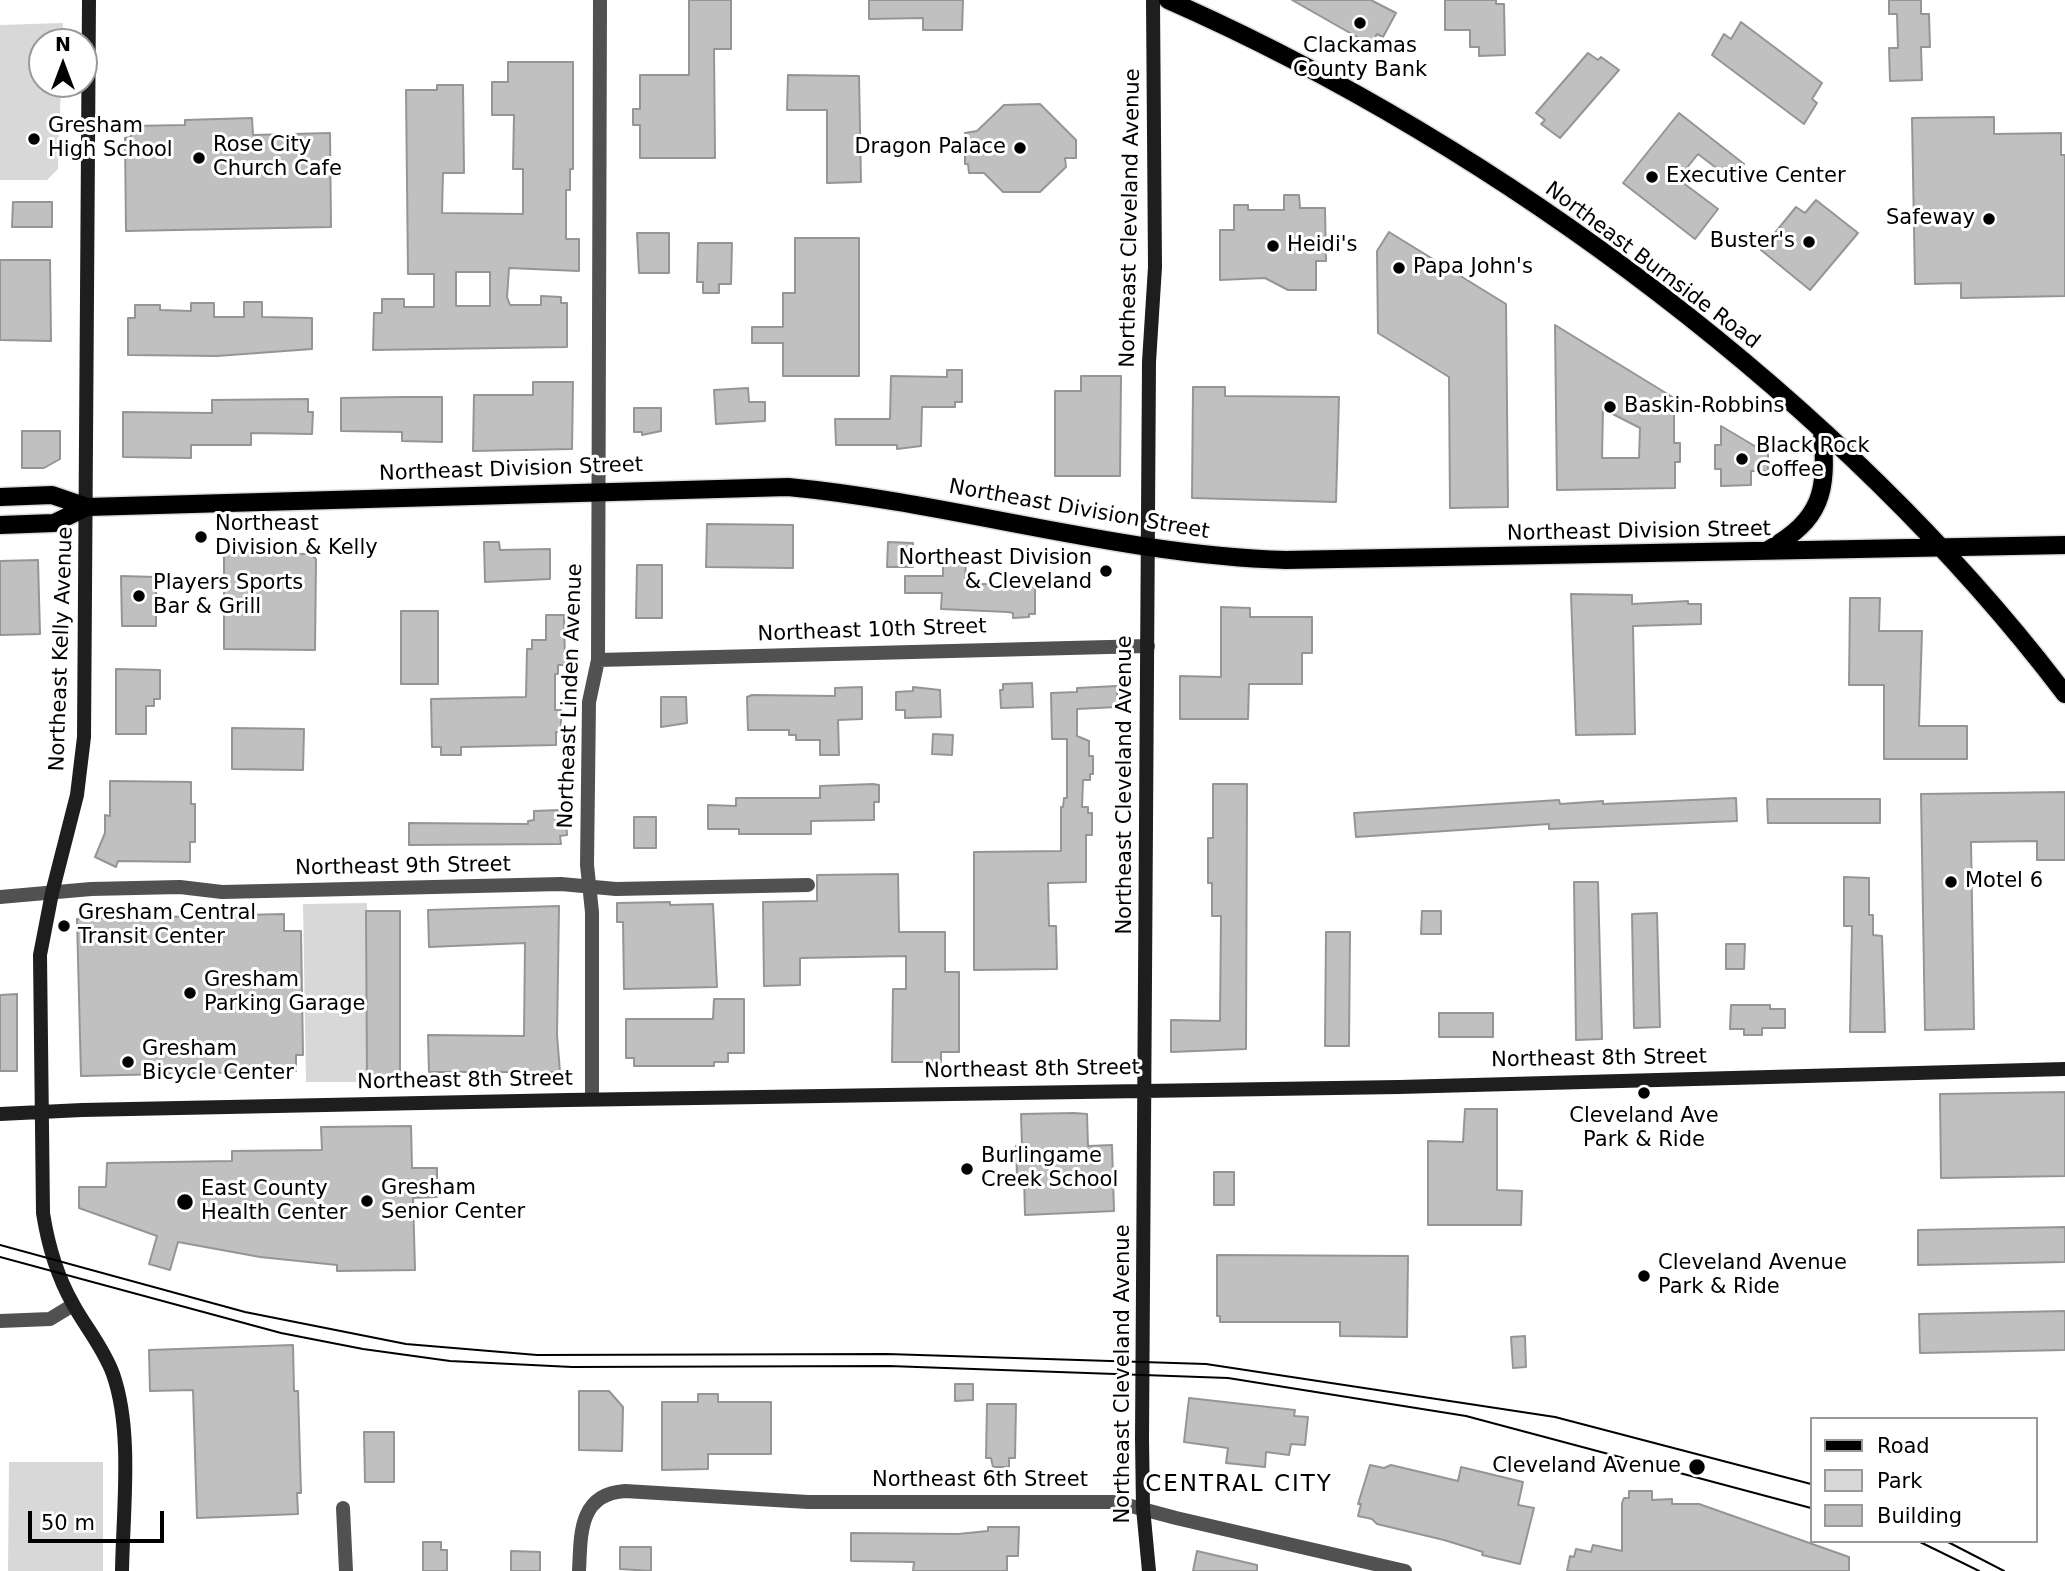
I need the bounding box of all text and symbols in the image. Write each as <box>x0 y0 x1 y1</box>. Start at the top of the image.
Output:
marker: Clackamas County Bank <box>1352 15 1368 31</box>
north arrow <box>28 28 98 98</box>
text: N <box>55 33 71 55</box>
place label: Clackamas County Bank <box>1293 34 1427 84</box>
street label: Northeast Cleveland Avenue <box>1116 68 1146 368</box>
place label: Gresham High School <box>48 114 173 164</box>
marker: Gresham High School <box>26 131 42 147</box>
place label: Rose City Church Cafe <box>213 133 342 183</box>
place label: Dragon Palace <box>854 135 1006 161</box>
marker: Dragon Palace <box>1012 140 1028 156</box>
marker: Rose City Church Cafe <box>191 150 207 166</box>
place label: Executive Center <box>1666 164 1846 190</box>
marker: Executive Center <box>1644 169 1660 185</box>
street label: Northeast Burnside Road <box>1540 177 1764 355</box>
place label: Safeway <box>1886 206 1975 232</box>
marker: Safeway <box>1981 211 1997 227</box>
place label: Buster's <box>1710 229 1795 255</box>
place label: Heidi's <box>1287 233 1357 259</box>
marker: Buster's <box>1801 234 1817 250</box>
marker: Heidi's <box>1265 238 1281 254</box>
place label: Papa John's <box>1413 255 1533 281</box>
marker: Papa John's <box>1391 260 1407 276</box>
place label: Baskin-Robbins <box>1624 394 1784 420</box>
marker: Baskin-Robbins <box>1602 399 1618 415</box>
place label: Black Rock Coffee <box>1756 434 1870 484</box>
marker: Black Rock Coffee <box>1734 451 1750 467</box>
street label: Northeast Division Street <box>379 453 643 487</box>
street label: Northeast Division Street <box>947 475 1211 545</box>
place label: Northeast Division & Kelly <box>215 512 378 562</box>
street label: Northeast Division Street <box>1507 517 1771 547</box>
street label: Northeast Kelly Avenue <box>45 526 79 772</box>
marker: Northeast Division & Kelly <box>193 529 209 545</box>
place label: Northeast Division & Cleveland <box>898 546 1092 596</box>
street label: Northeast Linden Avenue <box>554 563 588 829</box>
marker: Northeast Division & Cleveland <box>1098 563 1114 579</box>
place label: Players Sports Bar & Grill <box>153 571 303 621</box>
marker: Players Sports Bar & Grill <box>131 588 147 604</box>
street label: Northeast 10th Street <box>757 614 987 648</box>
street label: Northeast Cleveland Avenue <box>1113 635 1139 935</box>
street label: Northeast 9th Street <box>295 853 511 881</box>
place label: Motel 6 <box>1965 869 2043 895</box>
marker: Motel 6 <box>1943 874 1959 890</box>
place label: Gresham Central Transit Center <box>78 901 256 951</box>
marker: Gresham Central Transit Center <box>56 918 72 934</box>
place label: Gresham Parking Garage <box>204 968 365 1018</box>
marker: Gresham Parking Garage <box>182 985 198 1001</box>
place label: Gresham Bicycle Center <box>142 1037 294 1087</box>
street label: Northeast 8th Street <box>1491 1045 1707 1073</box>
marker: Gresham Bicycle Center <box>120 1054 136 1070</box>
street label: Northeast 8th Street <box>924 1056 1140 1084</box>
street label: Northeast 8th Street <box>357 1067 573 1095</box>
marker: Cleveland Ave Park & Ride <box>1636 1085 1652 1101</box>
place label: Cleveland Ave Park & Ride <box>1569 1104 1719 1154</box>
place label: Burlingame Creek School <box>981 1144 1118 1194</box>
marker: Burlingame Creek School <box>959 1161 975 1177</box>
place label: Gresham Senior Center <box>381 1176 525 1226</box>
place label: East County Health Center <box>201 1177 347 1227</box>
marker: East County Health Center <box>175 1192 195 1212</box>
marker: Gresham Senior Center <box>359 1193 375 1209</box>
street label: Northeast Cleveland Avenue <box>1111 1224 1137 1524</box>
place label: Cleveland Avenue Park & Ride <box>1658 1251 1847 1301</box>
marker: Cleveland Avenue Park & Ride <box>1636 1268 1652 1284</box>
legend <box>1810 1417 2037 1543</box>
text: Road <box>1877 1434 1930 1458</box>
place label: Cleveland Avenue <box>1492 1454 1681 1480</box>
marker: Cleveland Avenue <box>1687 1457 1707 1477</box>
street label: Northeast 6th Street <box>872 1468 1088 1494</box>
text: Park <box>1877 1469 1922 1493</box>
district label: CENTRAL CITY <box>1147 1471 1331 1499</box>
scale bar <box>32 1498 168 1542</box>
text: Building <box>1877 1504 1962 1528</box>
text: 50 m <box>41 1511 95 1535</box>

